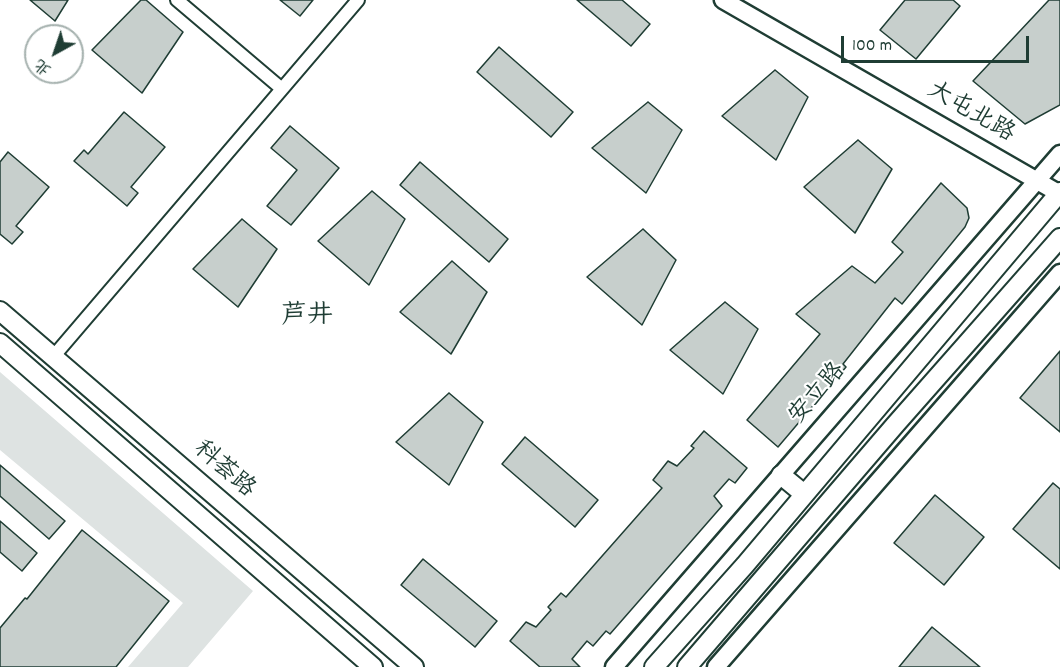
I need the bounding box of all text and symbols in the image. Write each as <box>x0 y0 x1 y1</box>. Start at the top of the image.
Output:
north arrow <box>24 24 84 84</box>
scale bar <box>844 24 1032 62</box>
text: 100 m <box>852 34 892 59</box>
text: 北 <box>30 53 57 81</box>
street label: 大屯北路 <box>921 78 1019 150</box>
district label: 芦井 <box>281 302 333 334</box>
street label: 安立路 <box>785 358 853 432</box>
street label: 科荟路 <box>186 437 260 505</box>

